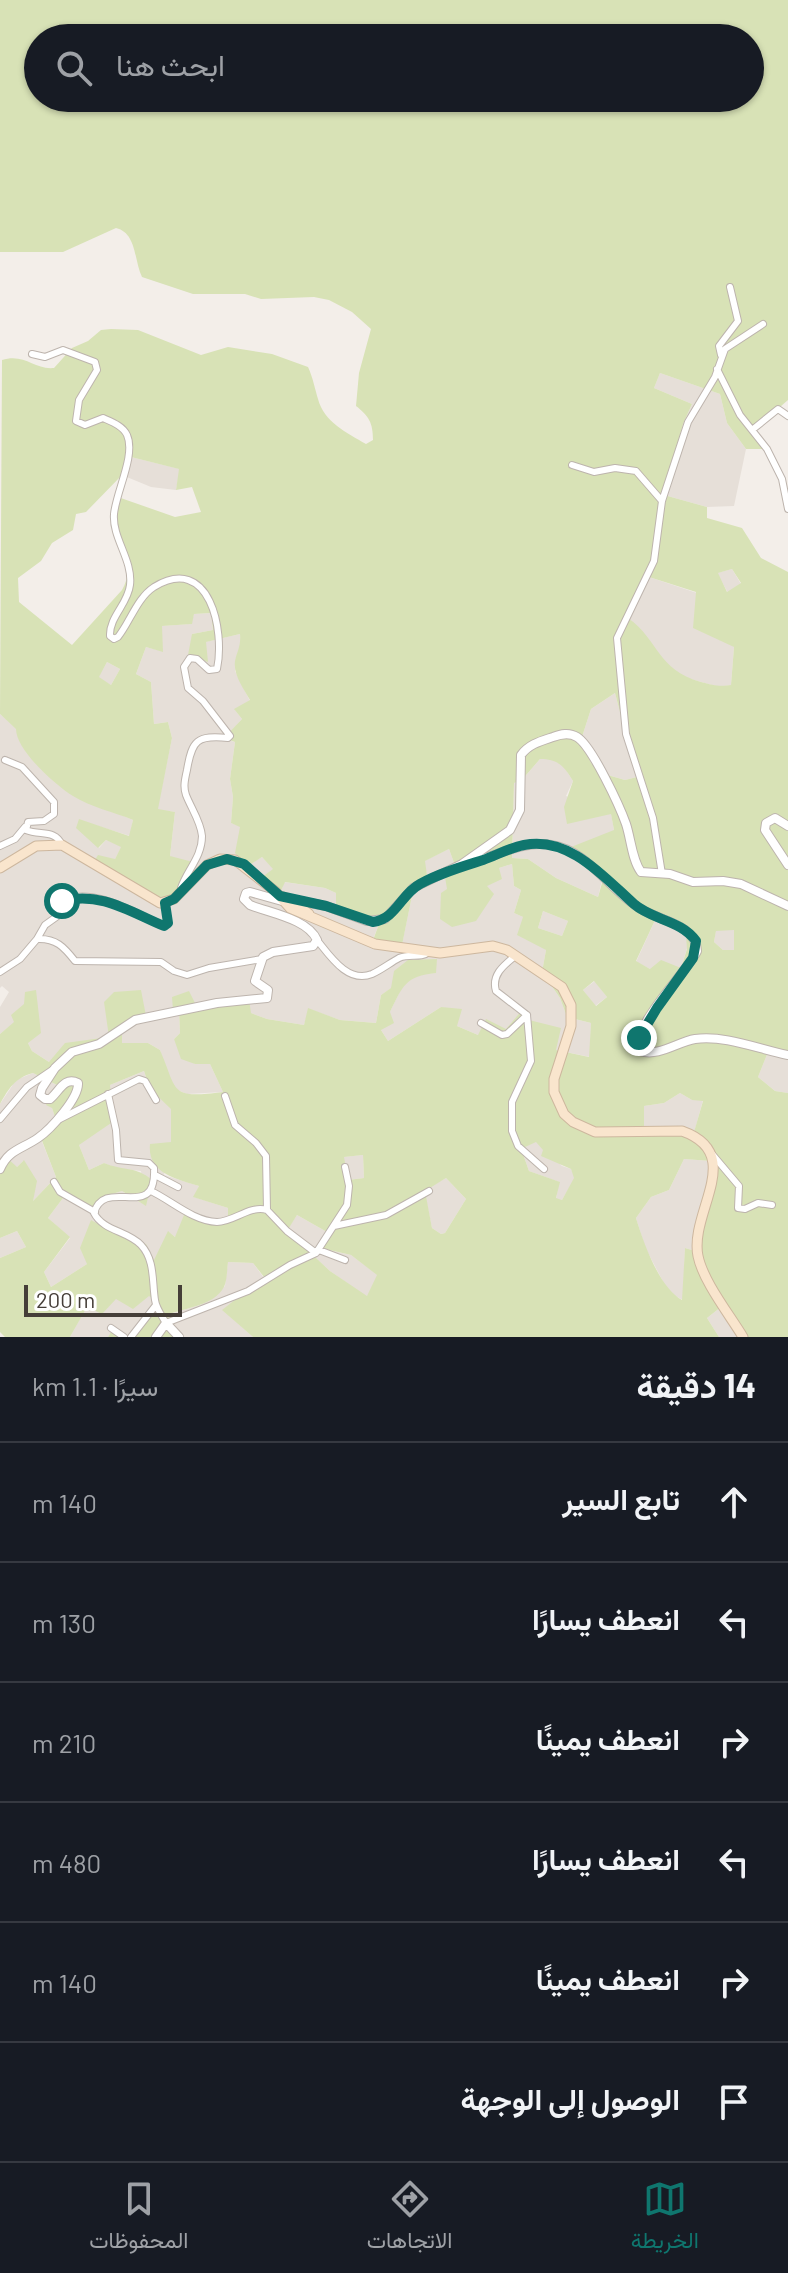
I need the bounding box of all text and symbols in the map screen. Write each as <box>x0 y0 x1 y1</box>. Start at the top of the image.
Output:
search box <box>24 24 764 112</box>
icon: search <box>52 46 96 90</box>
text: ابحث هنا <box>116 46 225 82</box>
route start <box>44 883 80 919</box>
route end <box>621 1020 657 1056</box>
scale bar <box>24 1281 182 1317</box>
text: 200 m <box>36 1286 95 1312</box>
text: 14 دقيقة <box>636 1364 756 1405</box>
text: سيرًا · 1.1 km <box>32 1370 158 1401</box>
text: تابع السير <box>562 1480 680 1516</box>
icon: ahead <box>712 1480 756 1524</box>
text: 140 m <box>32 1487 97 1518</box>
text: انعطف يسارًا <box>532 1600 680 1636</box>
icon: left <box>712 1600 756 1644</box>
text: 130 m <box>32 1607 96 1638</box>
text: انعطف يمينًا <box>536 1720 680 1756</box>
icon: right <box>712 1720 756 1764</box>
text: 210 m <box>32 1727 96 1758</box>
text: انعطف يسارًا <box>532 1840 680 1876</box>
icon: left <box>712 1840 756 1884</box>
text: 480 m <box>32 1847 101 1878</box>
text: انعطف يمينًا <box>536 1960 680 1996</box>
icon: right <box>712 1960 756 2004</box>
text: 140 m <box>32 1967 97 1998</box>
text: الوصول إلى الوجهة <box>461 2080 680 2116</box>
icon: arrive <box>712 2080 756 2124</box>
tab: المحفوظات <box>89 2177 188 2260</box>
tab: الاتجاهات <box>367 2177 452 2260</box>
tab: الخريطة <box>631 2177 699 2260</box>

